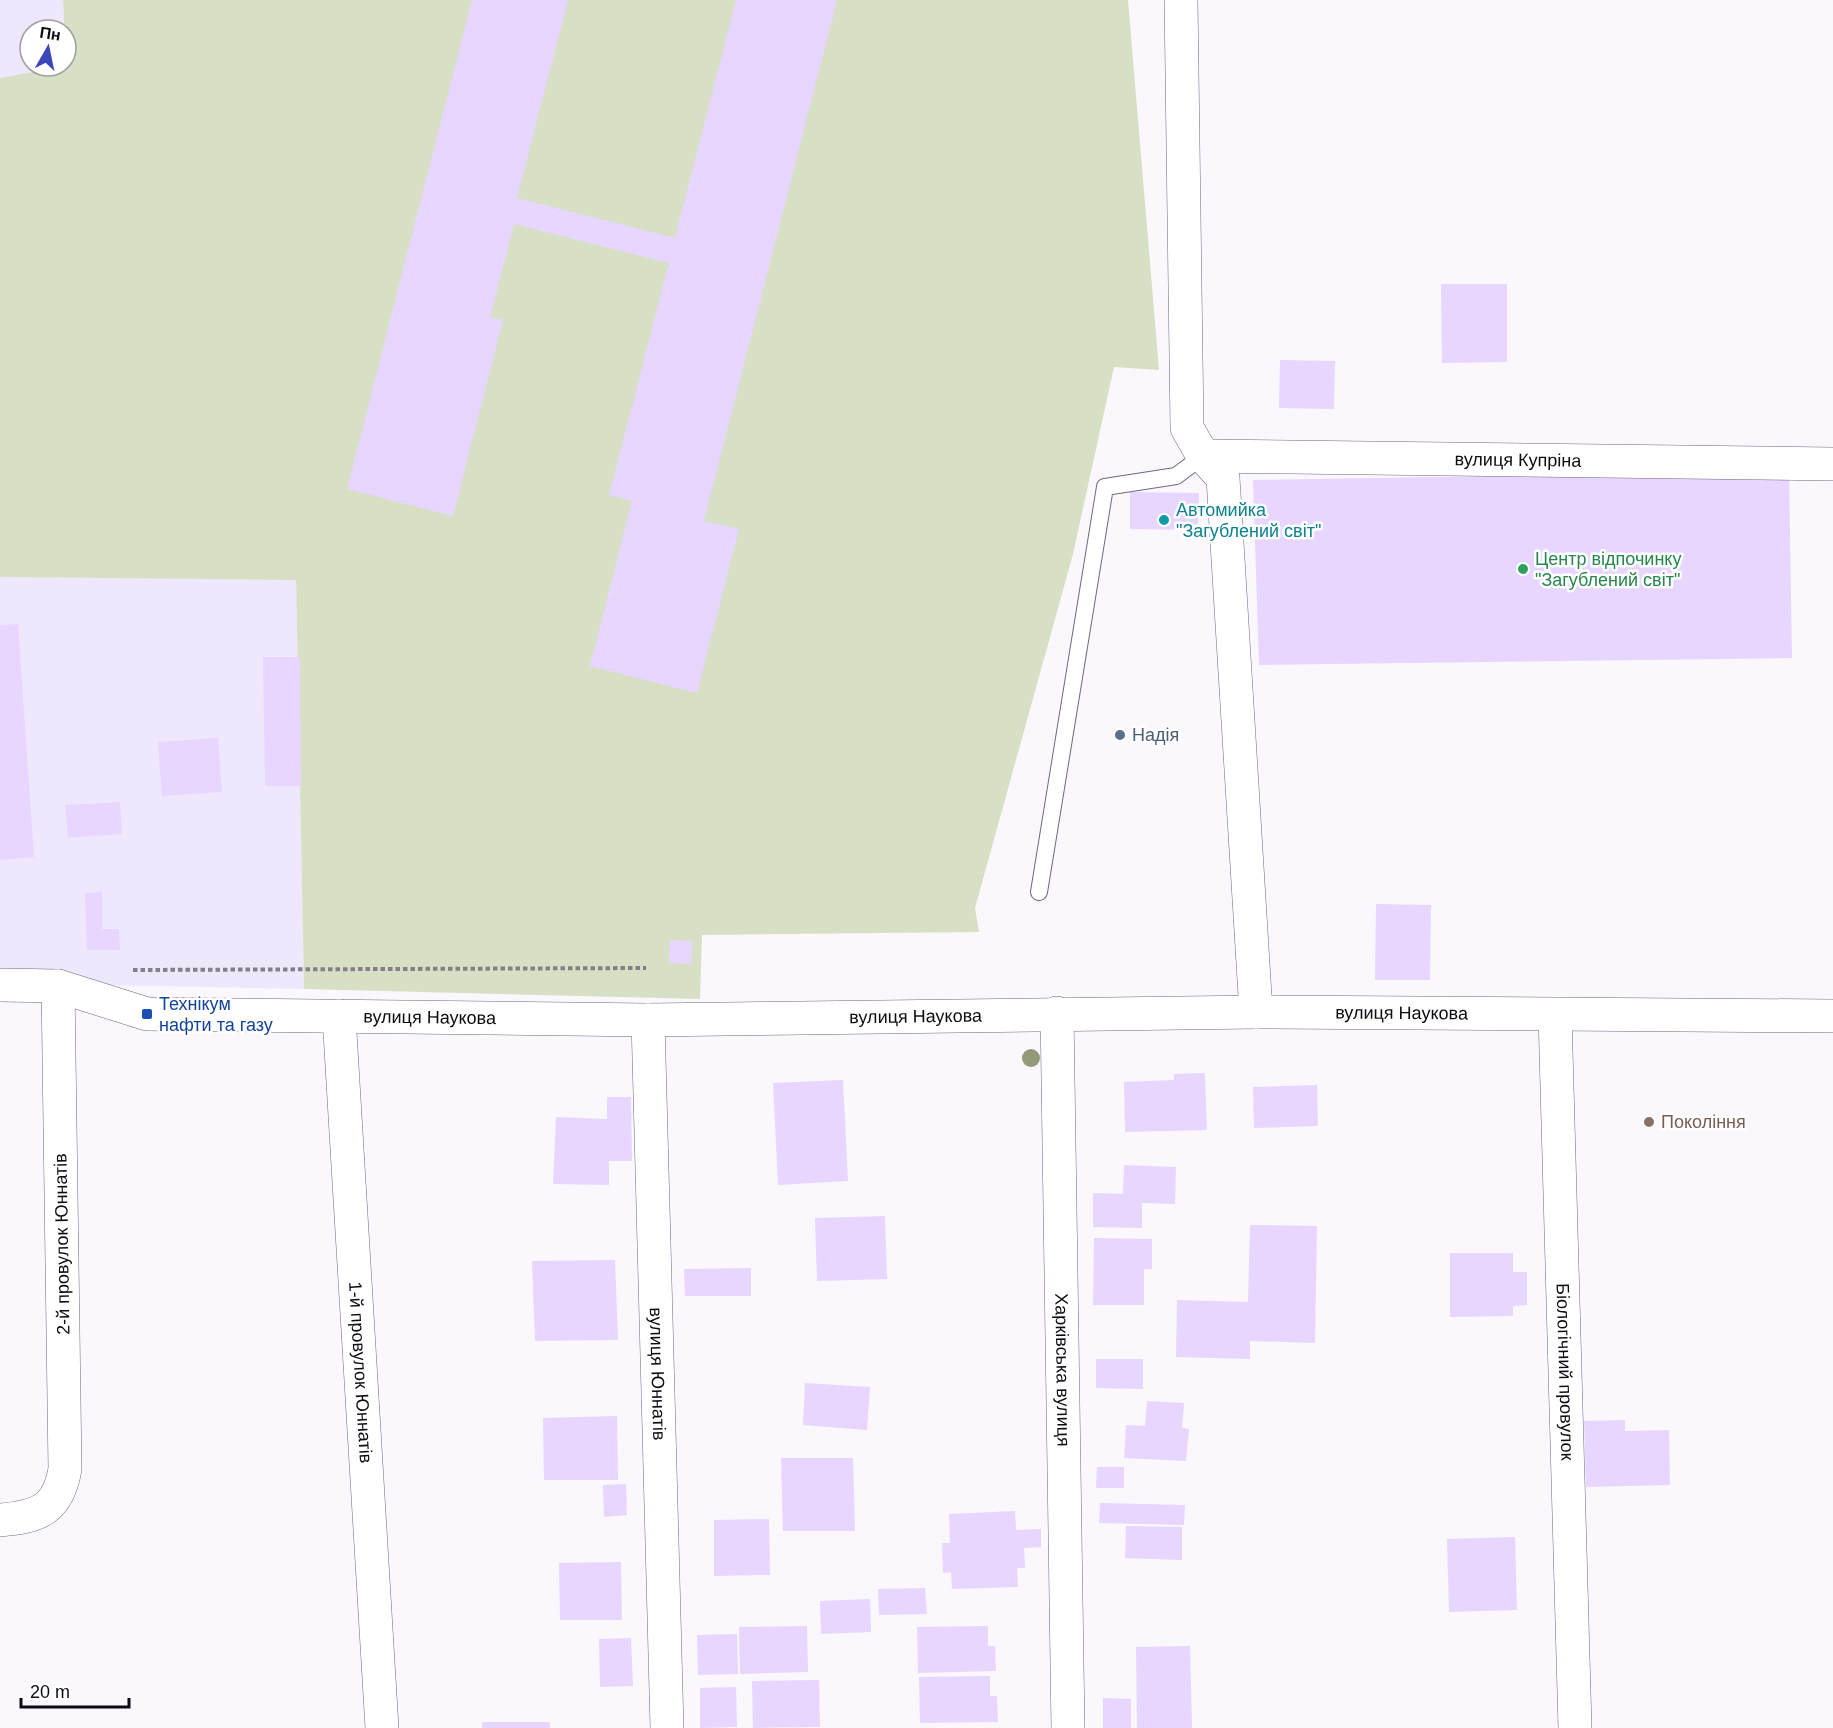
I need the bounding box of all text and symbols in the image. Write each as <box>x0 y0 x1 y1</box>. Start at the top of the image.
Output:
north arrow <box>18 18 78 78</box>
text: Пн <box>38 24 62 44</box>
street label: вулиця Купріна <box>1455 449 1582 471</box>
place label: Автомийка "Загублений світ" <box>1176 500 1321 541</box>
marker: Автомийка "Загублений світ" <box>1157 513 1171 527</box>
place label: Центр відпочинку "Загублений світ" <box>1535 549 1681 590</box>
marker: Центр відпочинку "Загублений світ" <box>1516 562 1530 576</box>
place label: Надія <box>1132 725 1179 745</box>
marker: Надія <box>1113 728 1127 742</box>
place label: Технікум нафти та газу <box>159 994 273 1035</box>
street label: вулиця Наукова <box>1335 1003 1469 1023</box>
street label: вулиця Наукова <box>849 1006 983 1027</box>
marker: Технікум нафти та газу <box>140 1007 154 1021</box>
street label: вулиця Наукова <box>363 1007 497 1028</box>
place label: Покоління <box>1661 1112 1746 1132</box>
marker: Покоління <box>1642 1115 1656 1129</box>
street label: 2-й провулок Юннатів <box>50 1153 74 1335</box>
street label: 1-й провулок Юннатів <box>345 1281 376 1464</box>
street label: Біологічний провулок <box>1553 1283 1577 1461</box>
street label: Харківська вулиця <box>1051 1293 1074 1447</box>
street label: вулиця Юннатів <box>646 1307 669 1441</box>
scale bar <box>21 1671 129 1709</box>
text: 20 m <box>30 1682 70 1702</box>

